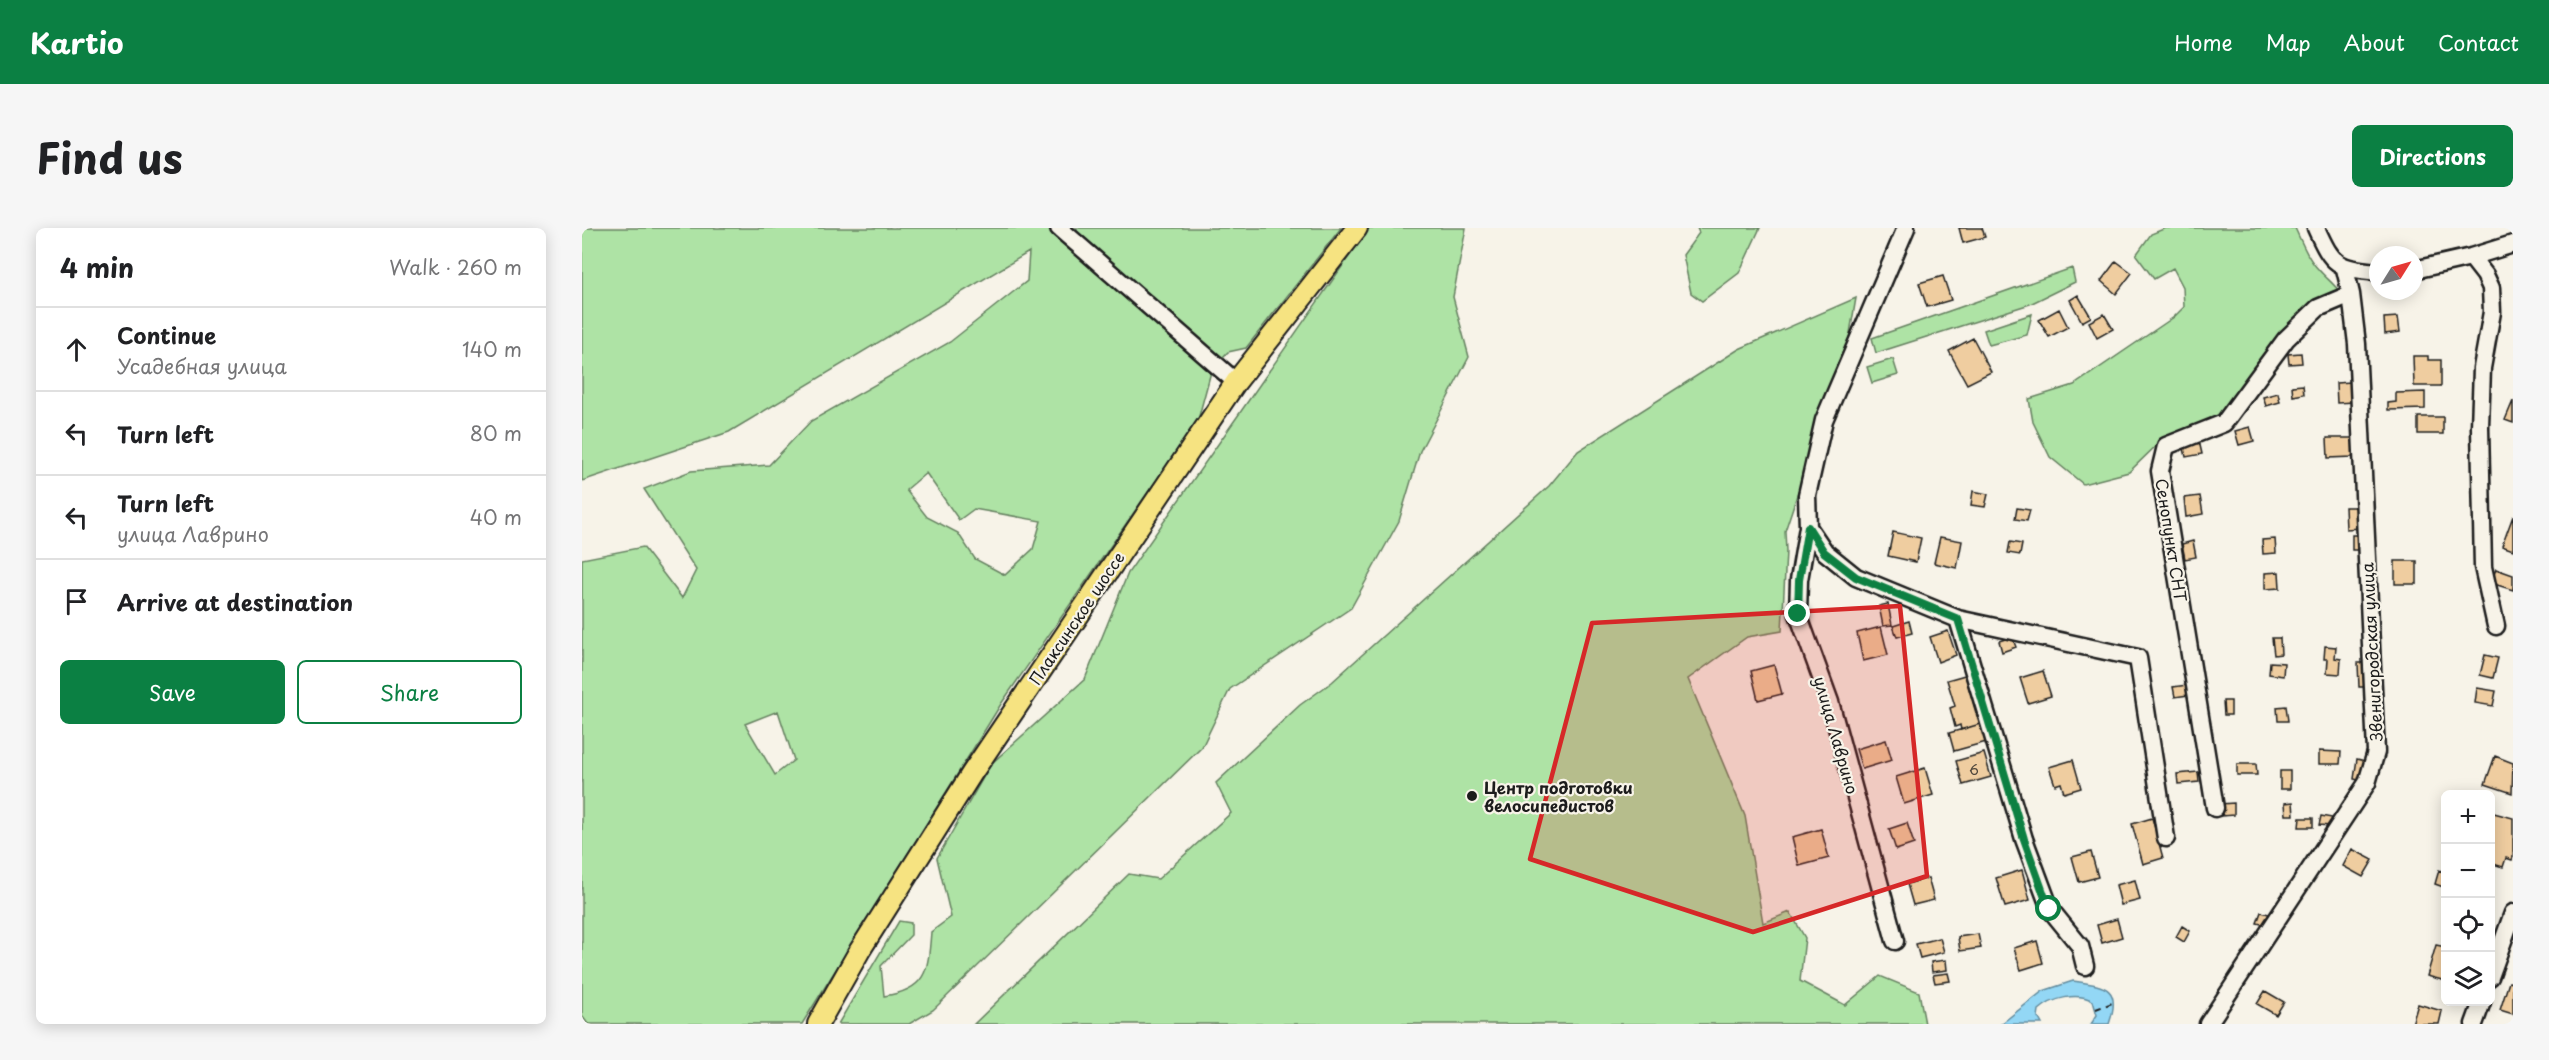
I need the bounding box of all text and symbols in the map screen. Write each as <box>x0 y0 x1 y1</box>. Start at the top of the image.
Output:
text: Kartio <box>30 21 124 64</box>
text: Home <box>2174 26 2233 58</box>
text: Map <box>2266 26 2311 58</box>
text: About <box>2344 26 2405 58</box>
text: Contact <box>2438 26 2519 58</box>
text: Find us <box>36 125 183 188</box>
button: Directions <box>2352 125 2513 187</box>
north arrow <box>2369 246 2423 300</box>
text: 4 min <box>60 248 134 287</box>
text: Walk · 260 m <box>389 252 522 282</box>
text: Continue <box>117 318 216 351</box>
icon: ahead <box>60 333 93 366</box>
text: 140 m <box>462 334 522 364</box>
text: Усадебная улица <box>117 351 287 381</box>
icon: left <box>60 417 93 450</box>
text: Turn left <box>117 417 214 450</box>
text: 80 m <box>470 418 522 448</box>
street label: Сенопункт СНТ <box>2150 477 2194 603</box>
text: Turn left <box>117 486 214 519</box>
icon: left <box>60 501 93 534</box>
text: 40 m <box>470 502 522 532</box>
text: улица Лаврино <box>117 519 269 549</box>
street label: Плаксинское шоссе <box>1022 547 1130 689</box>
street label: Звенигородская улица <box>2354 562 2388 742</box>
icon: arrive <box>60 585 93 618</box>
text: Arrive at destination <box>117 585 353 618</box>
route end <box>1784 600 1810 626</box>
button: Save <box>60 660 285 724</box>
button: Share <box>297 660 522 724</box>
street label: улица Лаврино <box>1809 673 1865 797</box>
house number: 6 <box>1969 759 1979 780</box>
place label: Центр подготовки велосипедистов <box>1484 775 1633 817</box>
marker: Центр подготовки велосипедистов <box>1465 789 1479 803</box>
map controls <box>2441 790 2495 1006</box>
button: + <box>2441 790 2495 844</box>
button: − <box>2441 844 2495 898</box>
route start <box>2035 895 2061 921</box>
button: locate <box>2441 898 2495 952</box>
button: layers <box>2441 952 2495 1006</box>

